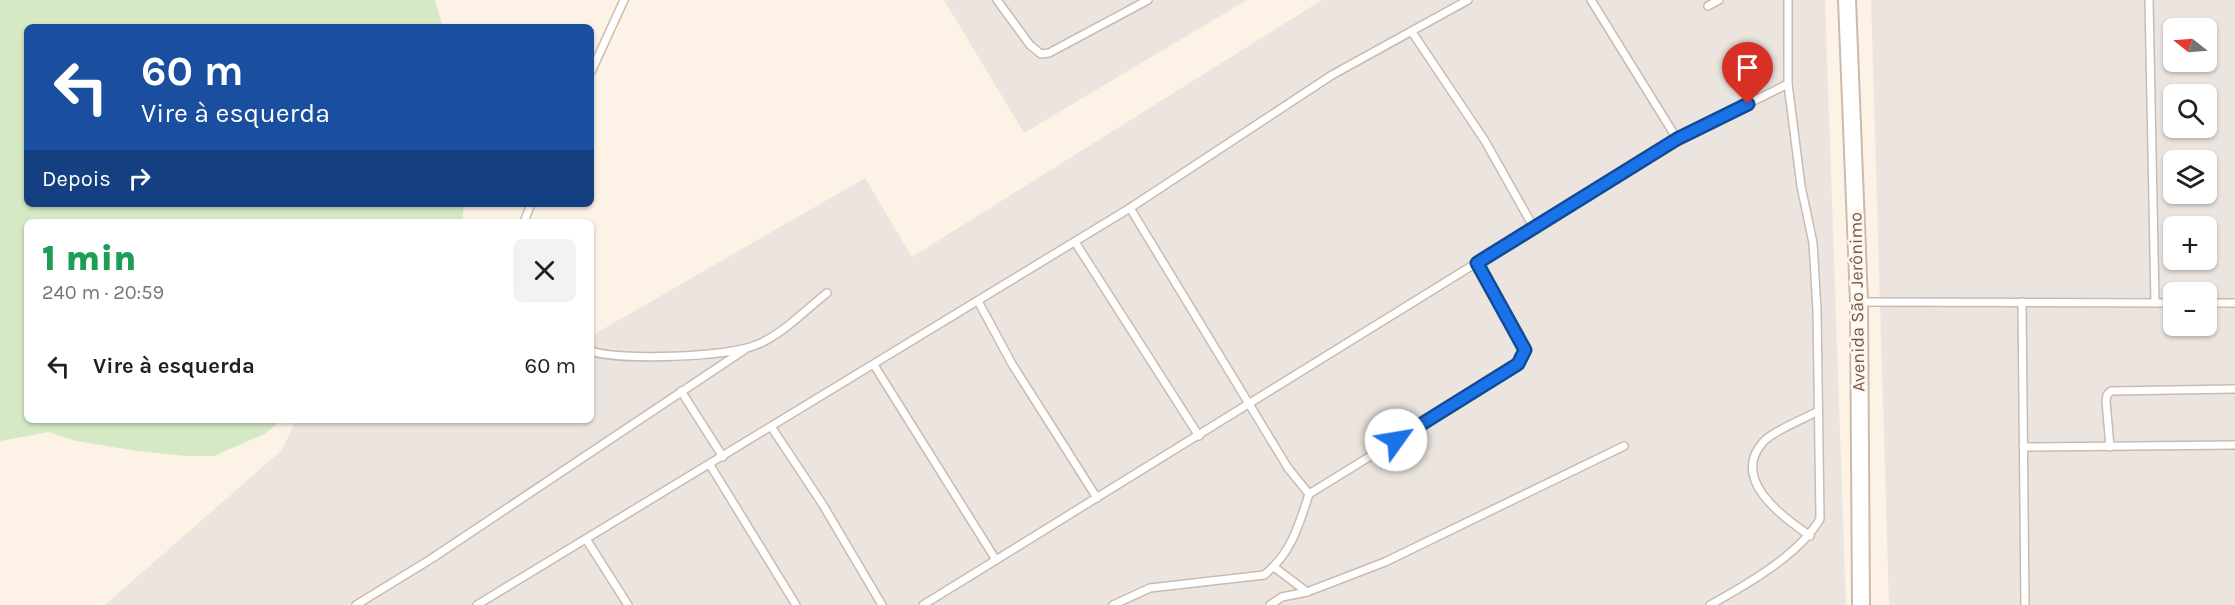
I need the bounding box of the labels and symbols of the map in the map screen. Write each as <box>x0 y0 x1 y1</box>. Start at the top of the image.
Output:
north arrow <box>2163 18 2217 72</box>
pin <box>1722 42 1773 104</box>
street label: Avenida São Jerônimo <box>1844 212 1870 392</box>
position arrow <box>1364 408 1428 472</box>

